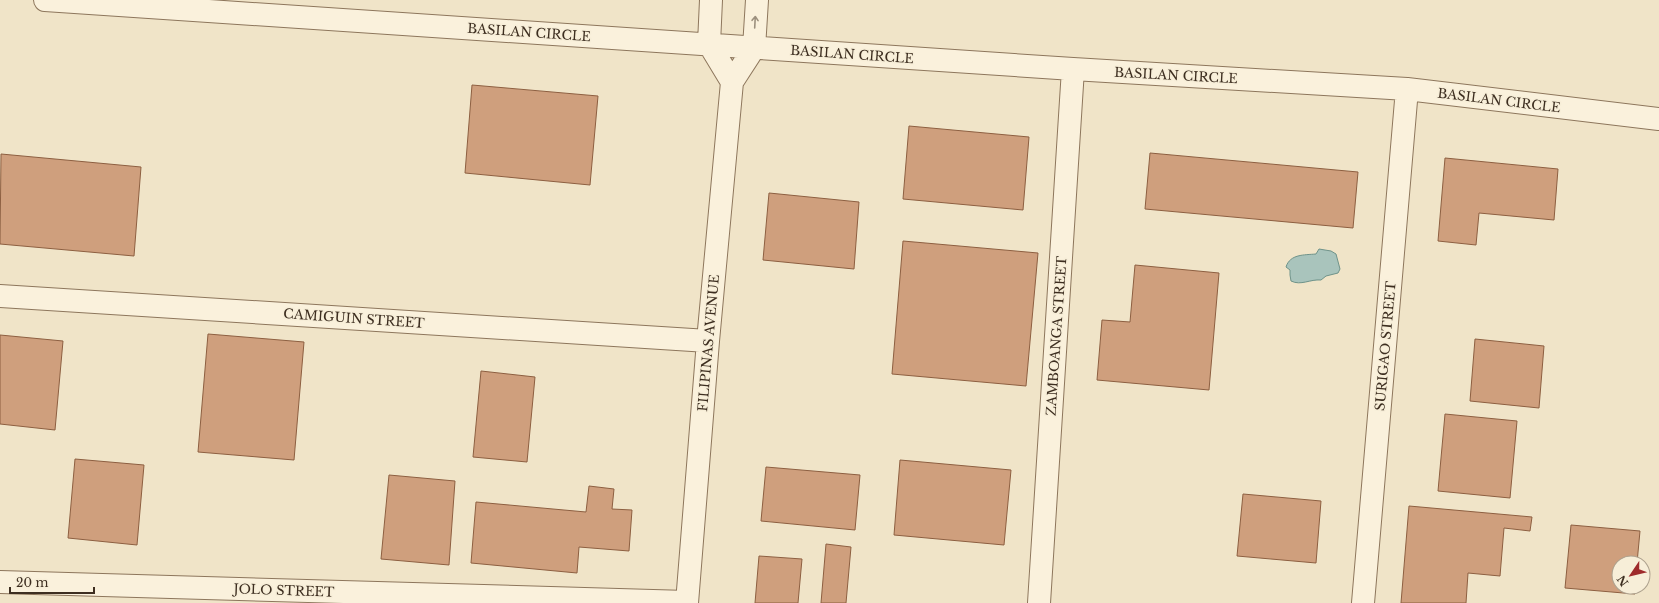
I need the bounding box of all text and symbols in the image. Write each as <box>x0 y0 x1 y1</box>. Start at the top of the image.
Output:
one-way arrow <box>752 16 759 29</box>
street label: BASILAN CIRCLE <box>467 20 591 45</box>
street label: BASILAN CIRCLE <box>790 42 914 67</box>
street label: BASILAN CIRCLE <box>1114 64 1238 87</box>
street label: BASILAN CIRCLE <box>1436 85 1561 116</box>
street label: ZAMBOANGA STREET <box>1042 255 1071 417</box>
street label: FILIPINAS AVENUE <box>694 274 723 412</box>
street label: SURIGAO STREET <box>1371 280 1400 412</box>
street label: CAMIGUIN STREET <box>283 305 426 332</box>
north arrow <box>1611 555 1651 595</box>
scale bar <box>10 569 94 595</box>
text: N <box>1614 572 1632 589</box>
text: 20 m <box>16 575 48 590</box>
street label: JOLO STREET <box>231 580 335 601</box>

